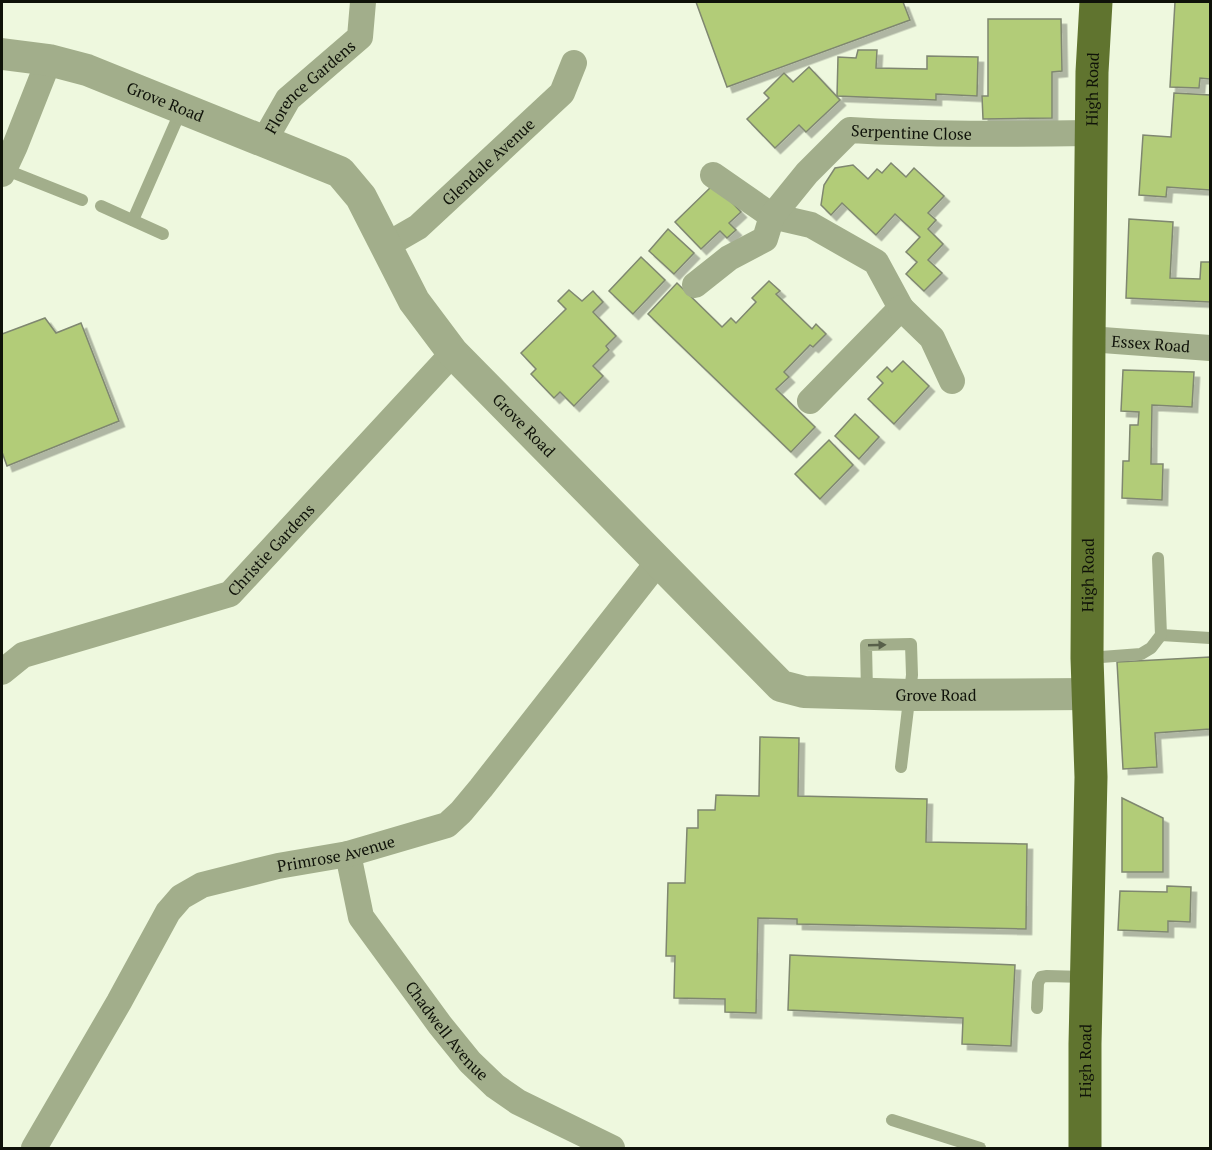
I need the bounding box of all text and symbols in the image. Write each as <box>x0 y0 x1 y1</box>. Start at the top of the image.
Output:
street label: Florence Gardens <box>259 35 360 138</box>
street label: High Road <box>1080 51 1104 126</box>
street label: Grove Road <box>123 76 207 127</box>
street label: Glendale Avenue <box>437 113 539 210</box>
street label: Serpentine Close <box>851 119 972 145</box>
street label: Essex Road <box>1111 330 1191 358</box>
street label: Grove Road <box>488 388 560 462</box>
street label: Christie Gardens <box>222 499 319 601</box>
street label: High Road <box>1076 538 1099 612</box>
one-way arrow <box>867 640 886 650</box>
street label: Grove Road <box>895 684 977 706</box>
street label: Primrose Avenue <box>275 830 398 877</box>
street label: Chadwell Avenue <box>400 976 494 1085</box>
street label: High Road <box>1074 1024 1096 1098</box>

